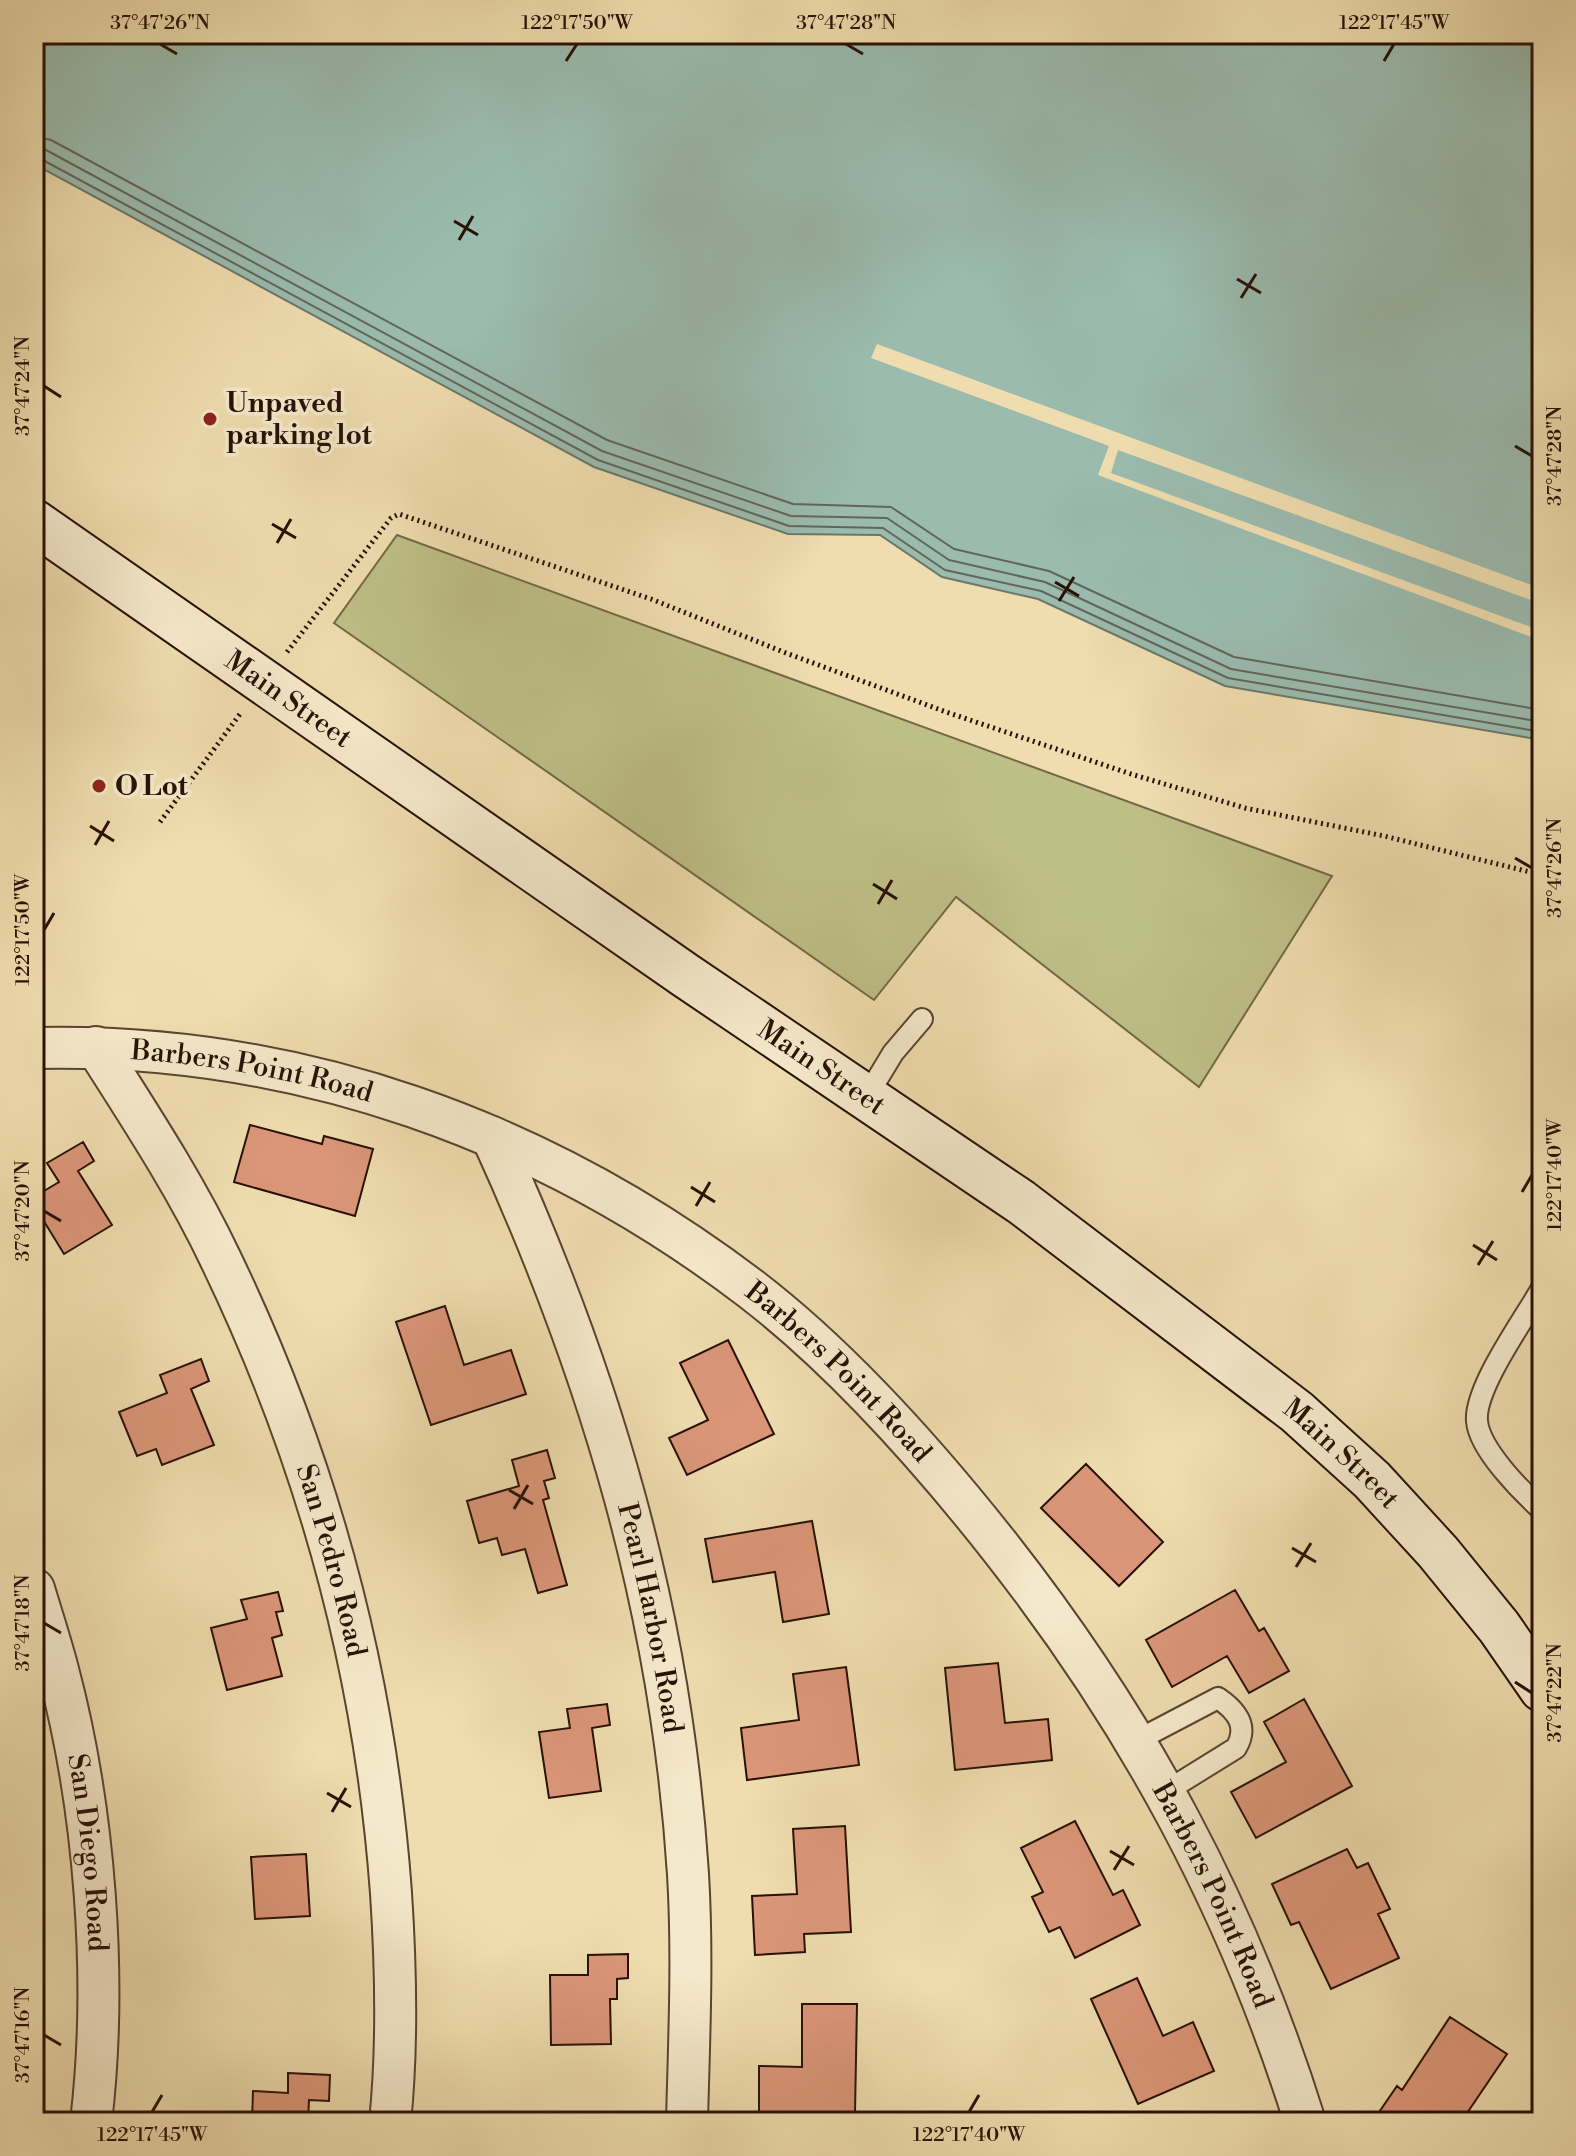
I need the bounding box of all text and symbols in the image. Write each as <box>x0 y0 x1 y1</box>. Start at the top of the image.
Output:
text: 37°47'26"N <box>110 11 210 36</box>
text: 122°17'50"W <box>521 11 634 36</box>
text: 37°47'28"N <box>796 11 896 36</box>
text: 122°17'45"W <box>1339 11 1450 36</box>
text: 37°47'24"N <box>11 336 36 436</box>
place label: Unpaved parking lot <box>226 386 373 453</box>
text: 37°47'28"N <box>1543 406 1568 506</box>
marker: Unpaved parking lot <box>201 410 219 428</box>
street label: Main Street <box>218 643 359 755</box>
place label: O Lot <box>115 769 189 804</box>
marker: O Lot <box>90 777 108 795</box>
text: 37°47'26"N <box>1543 818 1568 918</box>
text: 122°17'50"W <box>11 873 36 986</box>
street label: Main Street <box>751 1012 892 1123</box>
street label: Barbers Point Road <box>129 1033 377 1110</box>
text: 122°17'40"W <box>1543 1118 1568 1231</box>
text: 37°47'20"N <box>11 1160 36 1262</box>
street label: Barbers Point Road <box>738 1273 939 1470</box>
street label: Main Street <box>1276 1390 1407 1516</box>
street label: San Pedro Road <box>288 1460 374 1660</box>
street label: Pearl Harbor Road <box>609 1499 691 1736</box>
text: 37°47'18"N <box>11 1574 36 1671</box>
text: 37°47'22"N <box>1543 1643 1568 1743</box>
street label: San Diego Road <box>60 1751 115 1952</box>
street label: Barbers Point Road <box>1144 1775 1281 2013</box>
text: 37°47'16"N <box>11 1987 36 2083</box>
text: 122°17'45"W <box>97 2123 208 2148</box>
text: 122°17'40"W <box>913 2123 1026 2148</box>

